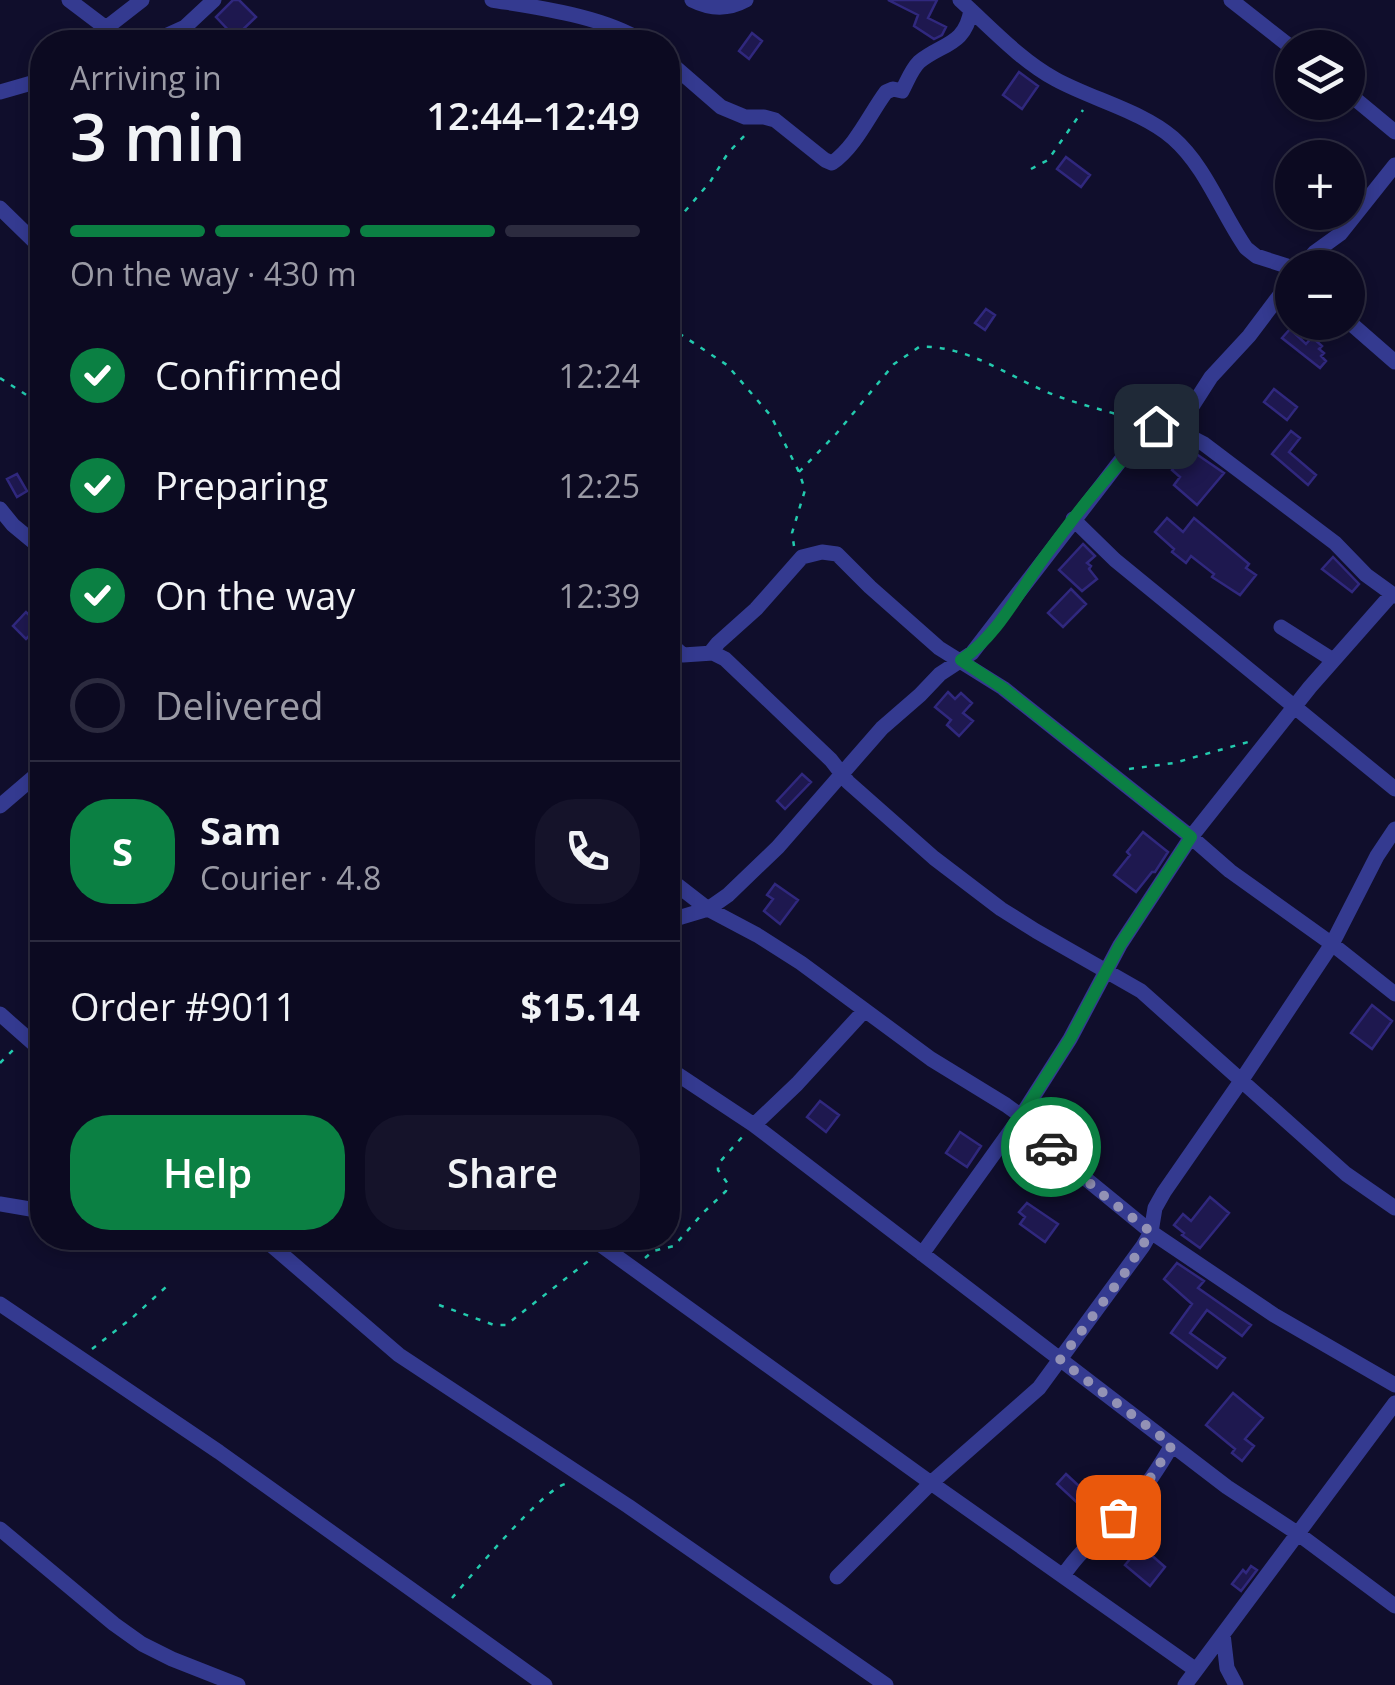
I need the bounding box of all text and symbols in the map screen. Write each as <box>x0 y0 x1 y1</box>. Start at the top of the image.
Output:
map controls <box>1275 30 1365 340</box>
button: layers <box>1275 30 1365 120</box>
text: Arriving in <box>70 56 222 99</box>
text: 12:44–12:49 <box>426 89 640 141</box>
text: 3 min <box>70 92 245 180</box>
button: + <box>1275 140 1365 230</box>
button: − <box>1275 250 1365 340</box>
text: On the way · 430 m <box>70 252 357 295</box>
icon: check <box>70 348 125 403</box>
text: Confirmed <box>155 349 343 401</box>
text: 12:24 <box>558 354 640 397</box>
pin <box>1114 384 1199 469</box>
icon: home <box>1129 399 1184 454</box>
icon: check <box>70 458 125 513</box>
text: Preparing <box>155 459 328 511</box>
text: 12:25 <box>558 464 640 507</box>
icon: check <box>70 568 125 623</box>
text: On the way <box>155 569 355 621</box>
text: 12:39 <box>558 574 640 617</box>
text: Delivered <box>155 679 324 731</box>
button: phone <box>535 799 640 904</box>
text: Sam <box>200 804 281 856</box>
text: S <box>112 825 133 877</box>
text: Courier · 4.8 <box>200 856 381 899</box>
text: Order #9011 <box>70 980 297 1032</box>
text: $15.14 <box>521 980 640 1032</box>
courier <box>1001 1097 1101 1197</box>
button: Help <box>70 1115 345 1230</box>
button: Share <box>365 1115 640 1230</box>
icon: car <box>1024 1120 1079 1175</box>
pin <box>1076 1475 1161 1560</box>
icon: bag <box>1091 1490 1146 1545</box>

